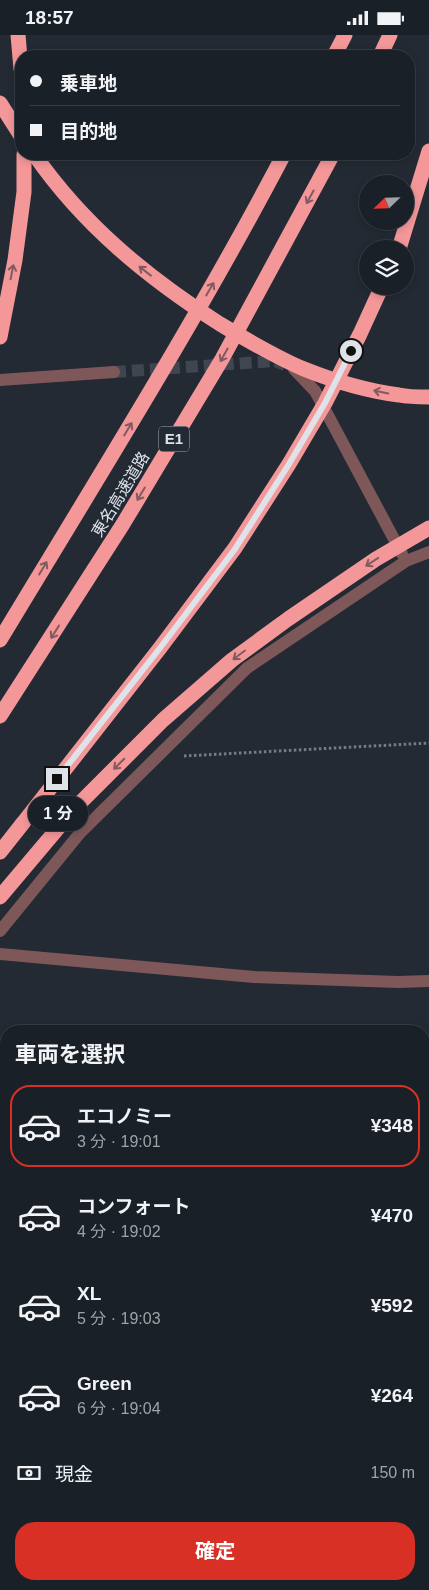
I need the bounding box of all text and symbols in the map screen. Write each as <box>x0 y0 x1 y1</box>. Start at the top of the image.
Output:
text: 18:57 <box>25 7 74 28</box>
text: 乗車地 <box>60 73 117 94</box>
text: 目的地 <box>60 121 117 142</box>
north arrow <box>359 175 414 230</box>
map controls <box>359 175 414 295</box>
one-way arrow <box>305 189 315 204</box>
button: layers <box>359 240 414 295</box>
one-way arrow <box>8 264 18 280</box>
one-way arrow <box>138 266 152 276</box>
one-way arrow <box>206 282 215 297</box>
route start <box>340 340 362 362</box>
one-way arrow <box>219 347 228 362</box>
one-way arrow <box>373 386 389 396</box>
one-way arrow <box>123 423 133 437</box>
road number: E1 <box>159 427 189 451</box>
street label: 東名高速道路 <box>88 449 152 540</box>
one-way arrow <box>135 487 145 501</box>
one-way arrow <box>366 557 380 567</box>
one-way arrow <box>38 561 49 575</box>
one-way arrow <box>49 625 60 639</box>
one-way arrow <box>232 650 246 660</box>
one-way arrow <box>112 758 125 770</box>
route end <box>46 768 68 790</box>
callout: 1 分 <box>27 797 87 831</box>
text: 1 分 <box>43 805 73 822</box>
text: 車両を選択 <box>15 1042 125 1067</box>
icon: car <box>17 1104 62 1149</box>
text: エコノミー <box>77 1106 172 1127</box>
text: ¥348 <box>371 1115 413 1136</box>
text: 3 分 · 19:01 <box>77 1133 161 1150</box>
icon: car <box>17 1194 62 1239</box>
text: コンフォート <box>77 1196 190 1217</box>
text: ¥470 <box>371 1205 413 1226</box>
text: 4 分 · 19:02 <box>77 1223 161 1240</box>
text: XL <box>77 1283 101 1304</box>
icon: car <box>17 1284 62 1329</box>
text: ¥592 <box>371 1295 413 1316</box>
text: 5 分 · 19:03 <box>77 1310 161 1327</box>
text: Green <box>77 1373 132 1394</box>
icon: car <box>17 1374 62 1419</box>
text: ¥264 <box>371 1385 413 1406</box>
text: 6 分 · 19:04 <box>77 1400 161 1417</box>
icon: cash <box>15 1459 43 1487</box>
text: 現金 <box>55 1464 93 1485</box>
text: 150 m <box>371 1464 415 1481</box>
button: 確定 <box>15 1522 415 1580</box>

